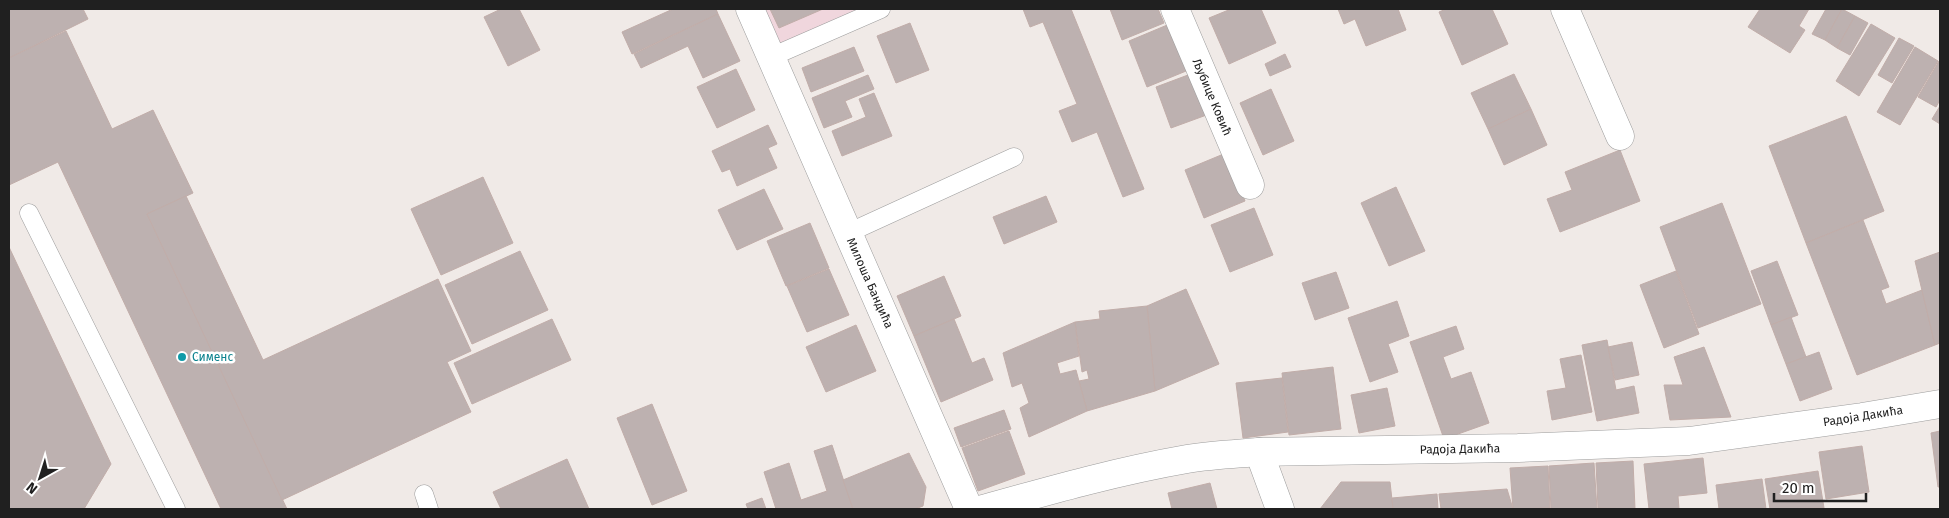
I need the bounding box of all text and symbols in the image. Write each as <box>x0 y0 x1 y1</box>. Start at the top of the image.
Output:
street label: Љубице Ковић <box>1189 56 1235 138</box>
street label: Милоша Бандића <box>844 235 896 331</box>
place label: Сименс <box>192 350 233 364</box>
marker: Сименс <box>176 351 188 363</box>
street label: Радоја Дакића <box>1822 403 1904 429</box>
street label: Радоја Дакића <box>1420 441 1500 457</box>
north arrow <box>15 453 65 503</box>
scale bar <box>1774 470 1866 502</box>
text: N <box>23 478 41 497</box>
text: 20 m <box>1782 479 1815 497</box>

